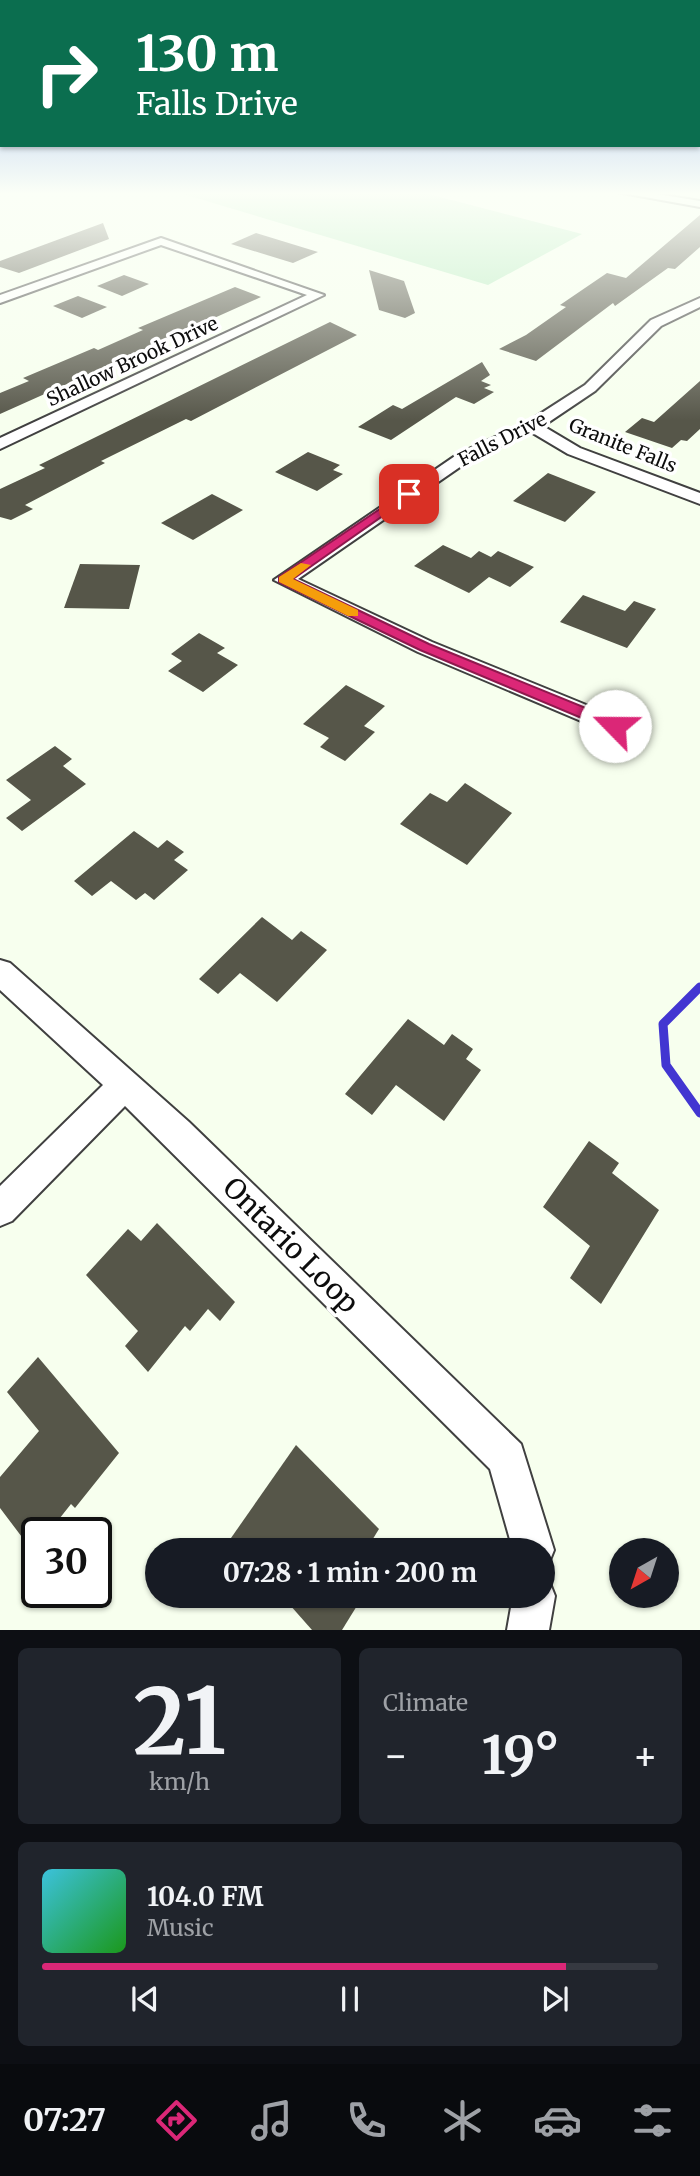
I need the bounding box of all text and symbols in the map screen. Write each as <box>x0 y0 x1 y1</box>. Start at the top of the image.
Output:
text: 130 m <box>136 23 279 84</box>
icon: right <box>21 28 112 119</box>
text: Falls Drive <box>136 84 298 124</box>
street label: Shallow Brook Drive <box>42 311 222 411</box>
street label: Falls Drive <box>454 406 550 471</box>
street label: Granite Falls <box>566 412 680 478</box>
pin <box>379 464 439 524</box>
icon: arrive <box>390 475 428 513</box>
position arrow <box>578 689 652 763</box>
street label: Ontario Loop <box>215 1169 367 1321</box>
speed limit sign: 30 <box>21 1517 112 1608</box>
north arrow <box>609 1538 679 1608</box>
map controls <box>609 1538 679 1608</box>
text: 07:28 · 1 min · 200 m <box>223 1556 477 1589</box>
text: 21 <box>133 1664 226 1779</box>
text: Climate <box>383 1688 468 1717</box>
text: 19° <box>482 1723 560 1788</box>
text: − <box>383 1732 408 1779</box>
text: + <box>633 1732 658 1779</box>
text: km/h <box>149 1767 210 1796</box>
text: 104.0 FM <box>147 1880 264 1913</box>
text: Music <box>147 1913 214 1942</box>
icon: previous <box>126 1980 164 2018</box>
icon: pause <box>331 1980 369 2018</box>
icon: next <box>536 1980 574 2018</box>
icon: directions <box>152 2096 201 2145</box>
icon: music <box>247 2096 296 2145</box>
icon: phone <box>342 2096 391 2145</box>
icon: climate <box>438 2096 487 2145</box>
icon: car <box>533 2096 582 2145</box>
icon: filters <box>628 2096 677 2145</box>
text: 07:27 <box>23 2100 106 2140</box>

